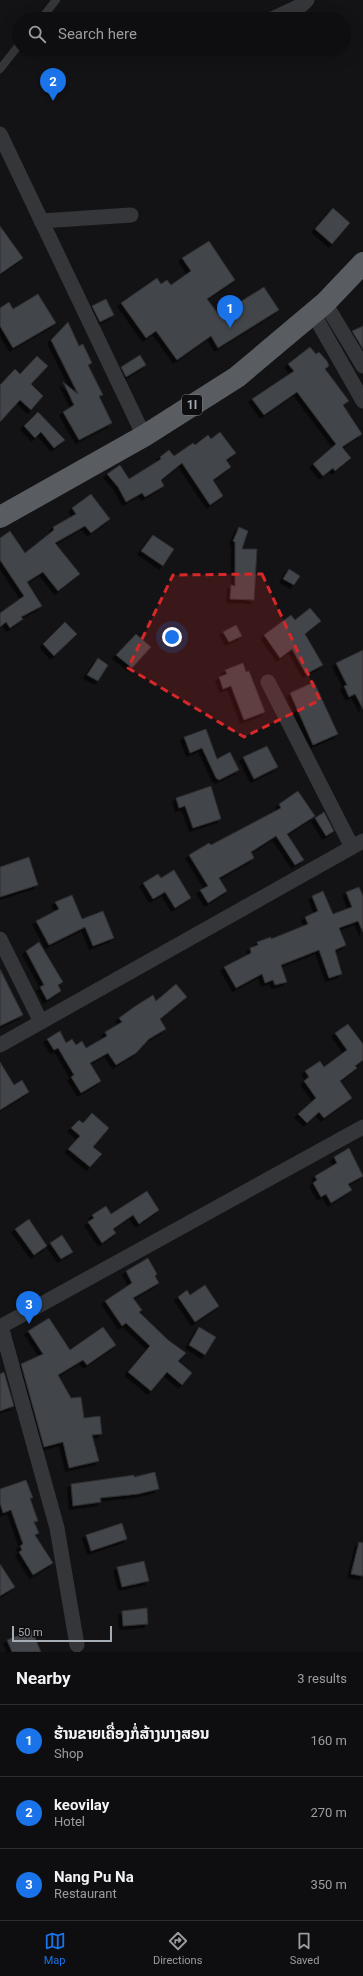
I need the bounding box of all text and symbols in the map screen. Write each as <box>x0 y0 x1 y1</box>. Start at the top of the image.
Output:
search box <box>12 12 351 56</box>
icon: search <box>26 23 48 45</box>
text: Search here <box>58 25 137 43</box>
pin: 2 <box>40 68 66 101</box>
pin: 1 <box>217 295 243 328</box>
road number: 1I <box>182 395 202 415</box>
your location <box>162 627 182 647</box>
pin: 3 <box>16 1291 42 1324</box>
scale bar <box>12 1624 112 1643</box>
text: 50 m <box>18 1626 43 1639</box>
text: Nearby <box>16 1668 71 1688</box>
text: 3 results <box>297 1671 347 1686</box>
text: ຮ້ານຂາຍເຄື່ອງກໍ່ສ້າງນາງສອນ <box>54 1725 209 1743</box>
text: 1 <box>25 1733 33 1748</box>
text: 160 m <box>310 1733 347 1748</box>
text: Shop <box>54 1746 84 1761</box>
text: keovilay <box>54 1796 109 1814</box>
text: 2 <box>25 1805 33 1820</box>
text: 270 m <box>310 1805 347 1820</box>
text: Hotel <box>54 1814 85 1829</box>
text: Nang Pu Na <box>54 1868 134 1886</box>
text: 3 <box>25 1877 33 1892</box>
text: 350 m <box>310 1877 347 1892</box>
text: Restaurant <box>54 1886 117 1901</box>
tab: Map <box>44 1930 66 1967</box>
tab: Directions <box>153 1930 202 1967</box>
tab: Saved <box>290 1930 319 1967</box>

